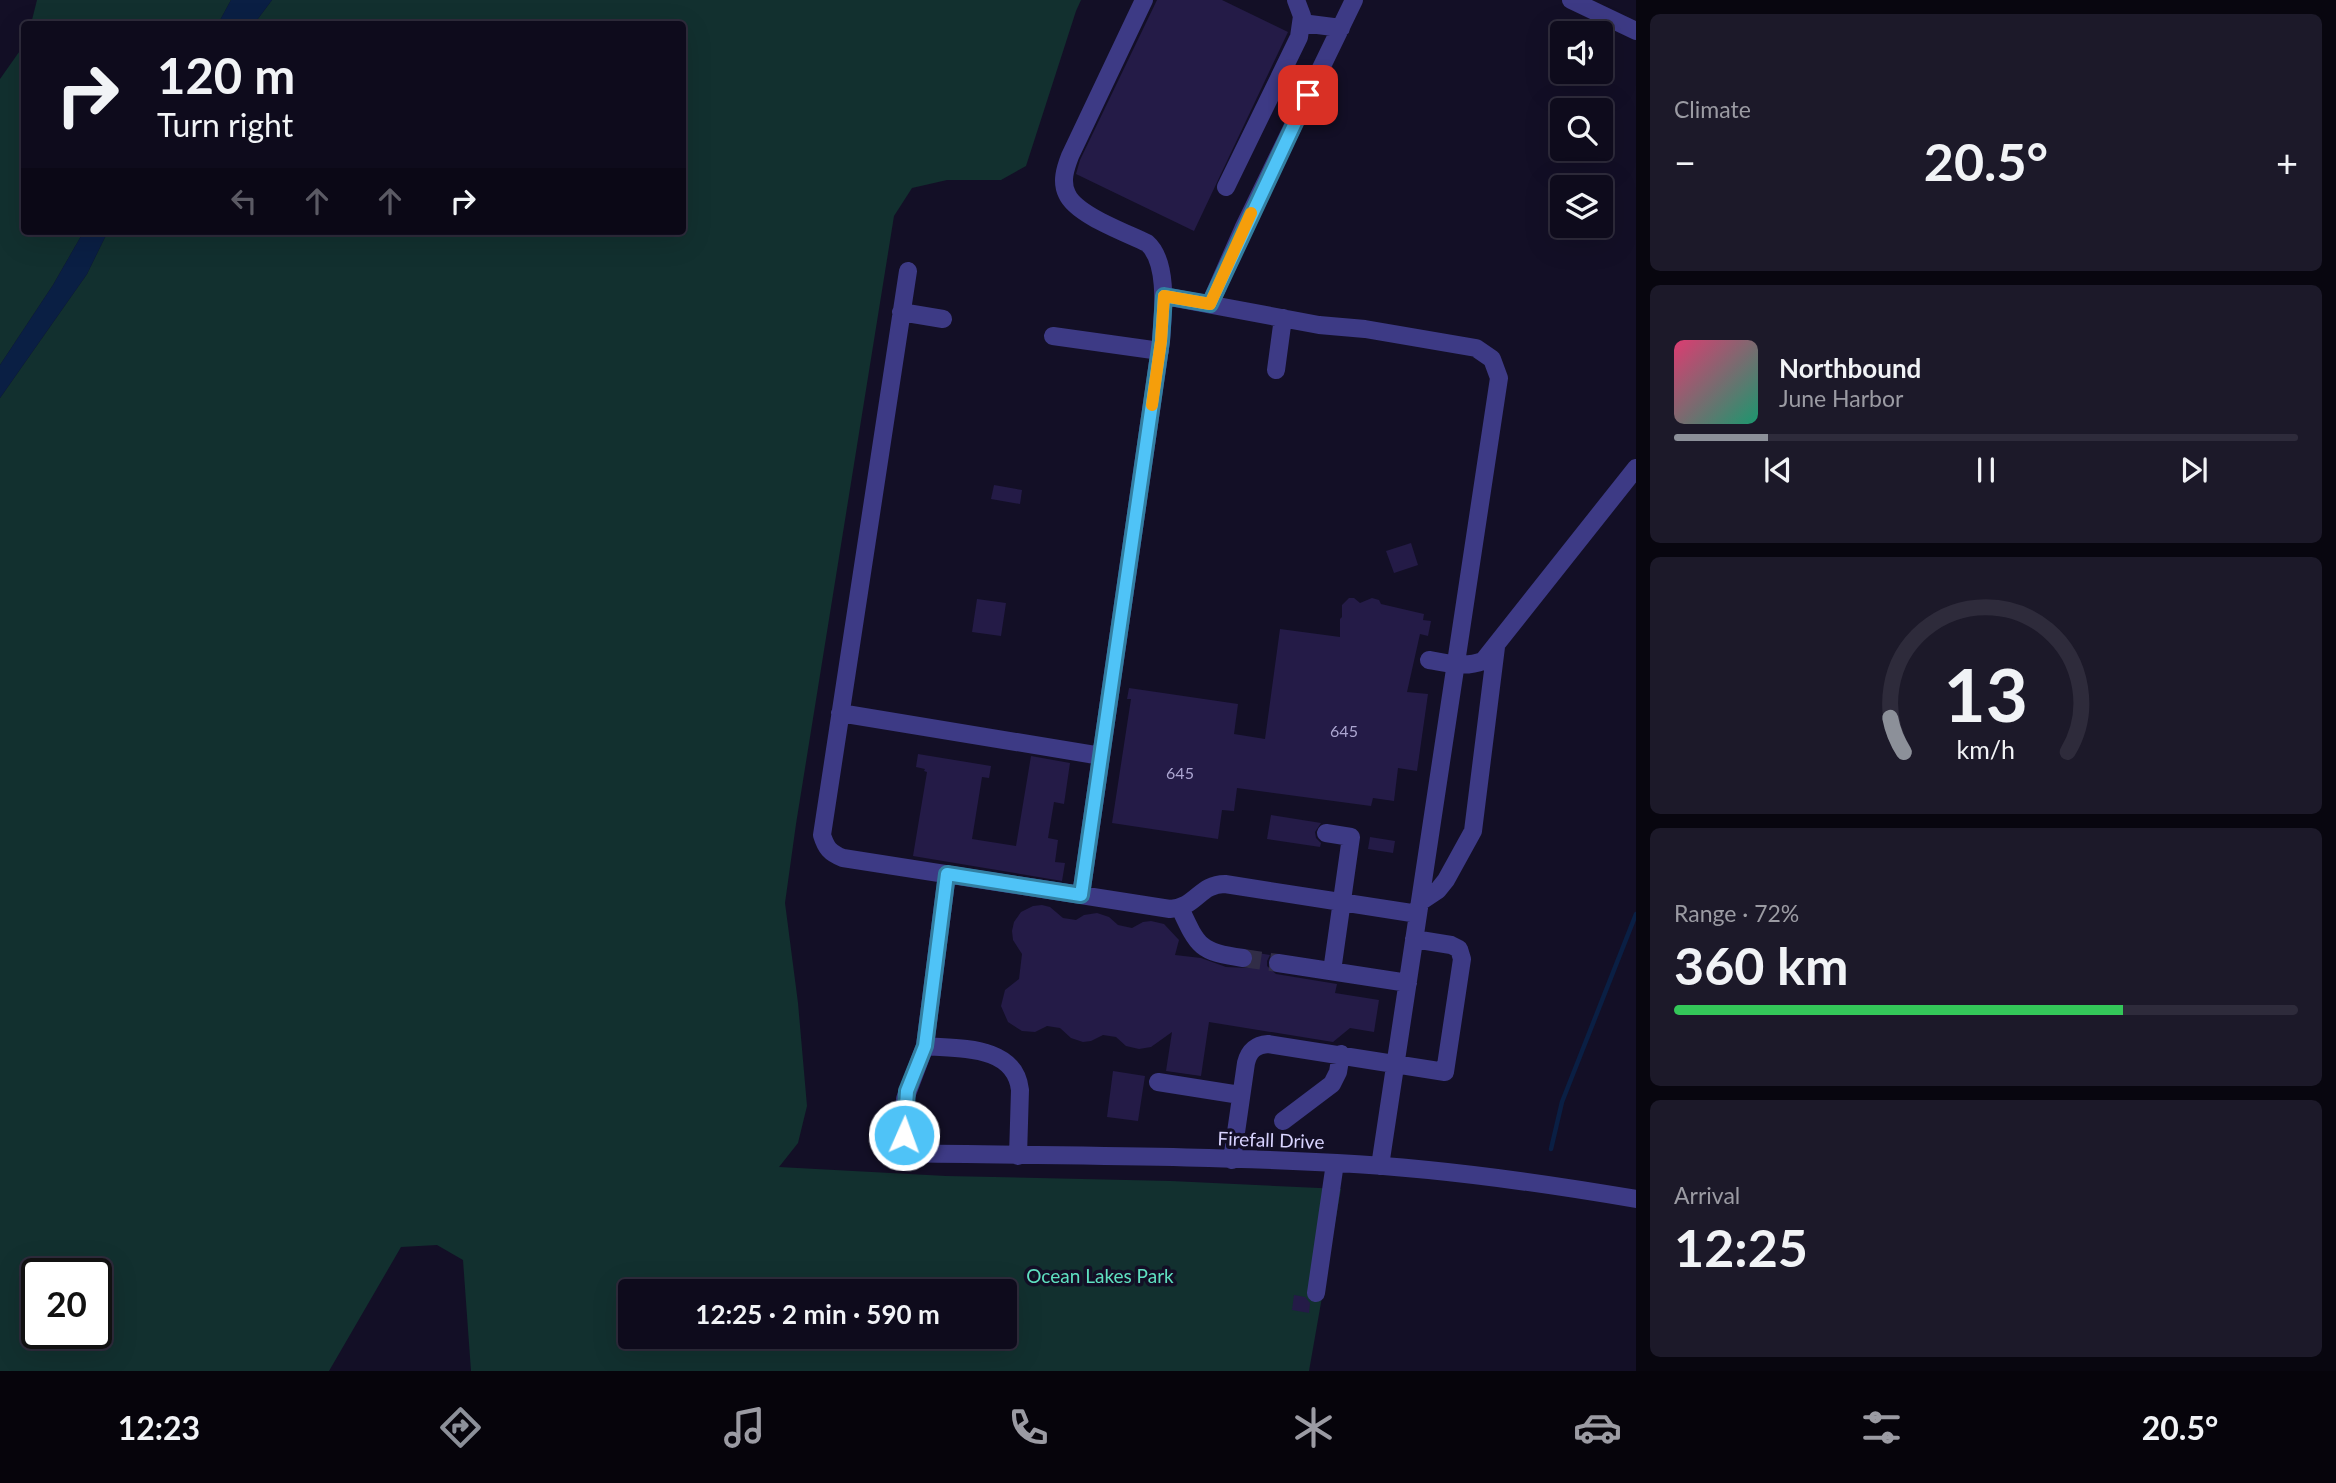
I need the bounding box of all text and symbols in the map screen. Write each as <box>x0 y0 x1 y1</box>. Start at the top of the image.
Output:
map controls <box>1550 21 1613 238</box>
button: sound <box>1550 21 1613 84</box>
text: 120 m <box>157 46 295 104</box>
icon: right <box>42 49 133 140</box>
pin <box>1278 65 1338 125</box>
icon: arrive <box>1289 76 1327 114</box>
text: Climate <box>1674 95 1751 123</box>
button: search <box>1550 98 1613 161</box>
text: Turn right <box>157 105 293 144</box>
text: 20.5° <box>1924 130 2048 192</box>
text: − <box>1674 139 1696 185</box>
text: + <box>2276 139 2298 185</box>
button: layers <box>1550 175 1613 238</box>
icon: left <box>225 182 263 220</box>
icon: ahead <box>298 182 336 220</box>
icon: ahead <box>371 182 409 220</box>
icon: right <box>444 182 482 220</box>
text: Northbound <box>1779 352 1921 384</box>
text: June Harbor <box>1779 384 1903 412</box>
icon: previous <box>1759 451 1797 489</box>
icon: pause <box>1967 451 2005 489</box>
icon: next <box>2175 451 2213 489</box>
text: 13 <box>1944 650 2028 738</box>
house number: 645 <box>1330 721 1358 740</box>
text: km/h <box>1957 733 2015 763</box>
house number: 645 <box>1166 763 1194 782</box>
text: Range · 72% <box>1674 899 1799 927</box>
text: 360 km <box>1674 934 1848 996</box>
position arrow <box>867 1098 941 1172</box>
street label: Firefall Drive <box>1217 1126 1325 1153</box>
text: Arrival <box>1674 1181 1740 1209</box>
text: 12:25 <box>1674 1216 1808 1278</box>
speed limit sign: 20 <box>21 1258 112 1349</box>
park label: Ocean Lakes Park <box>1026 1264 1174 1287</box>
text: 12:25 · 2 min · 590 m <box>695 1298 940 1330</box>
icon: directions <box>436 1403 485 1452</box>
icon: music <box>720 1403 769 1452</box>
icon: phone <box>1004 1403 1053 1452</box>
icon: climate <box>1289 1403 1338 1452</box>
icon: car <box>1573 1403 1622 1452</box>
icon: filters <box>1857 1403 1906 1452</box>
text: 12:23 <box>118 1408 200 1447</box>
text: 20.5° <box>2142 1408 2218 1447</box>

